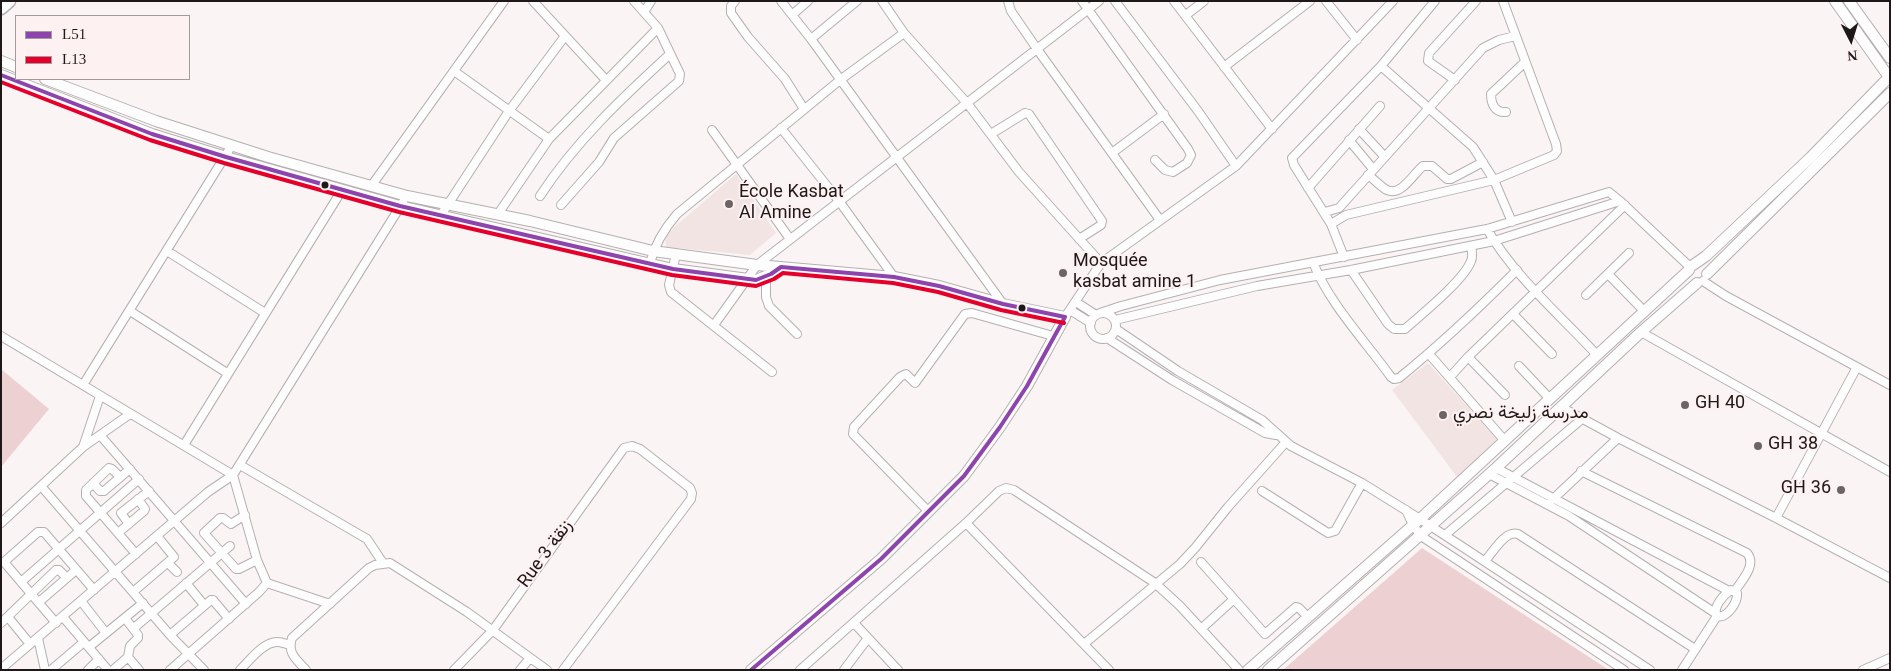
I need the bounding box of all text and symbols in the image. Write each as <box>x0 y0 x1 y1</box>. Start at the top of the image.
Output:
legend <box>15 15 190 80</box>
north arrow <box>1826 15 1876 65</box>
text: L51 <box>62 26 86 42</box>
text: N <box>1847 48 1858 63</box>
text: L13 <box>62 51 86 67</box>
unlabelled marker <box>320 180 330 190</box>
place label: École Kasbat Al Amine <box>739 183 844 225</box>
marker: École Kasbat Al Amine <box>723 198 735 210</box>
place label: Mosquée kasbat amine 1 <box>1073 252 1196 294</box>
marker: Mosquée kasbat amine 1 <box>1057 267 1069 279</box>
unlabelled marker <box>1017 303 1027 313</box>
place label: GH 40 <box>1695 394 1745 416</box>
marker: GH 40 <box>1679 399 1691 411</box>
place label: مدرسة زليخة نصري <box>1453 404 1589 426</box>
marker: مدرسة زليخة نصري <box>1437 409 1449 421</box>
place label: GH 38 <box>1768 435 1818 457</box>
marker: GH 38 <box>1752 440 1764 452</box>
place label: GH 36 <box>1781 479 1831 501</box>
marker: GH 36 <box>1835 484 1847 496</box>
street label: Rue 3 زنقة <box>515 517 579 593</box>

